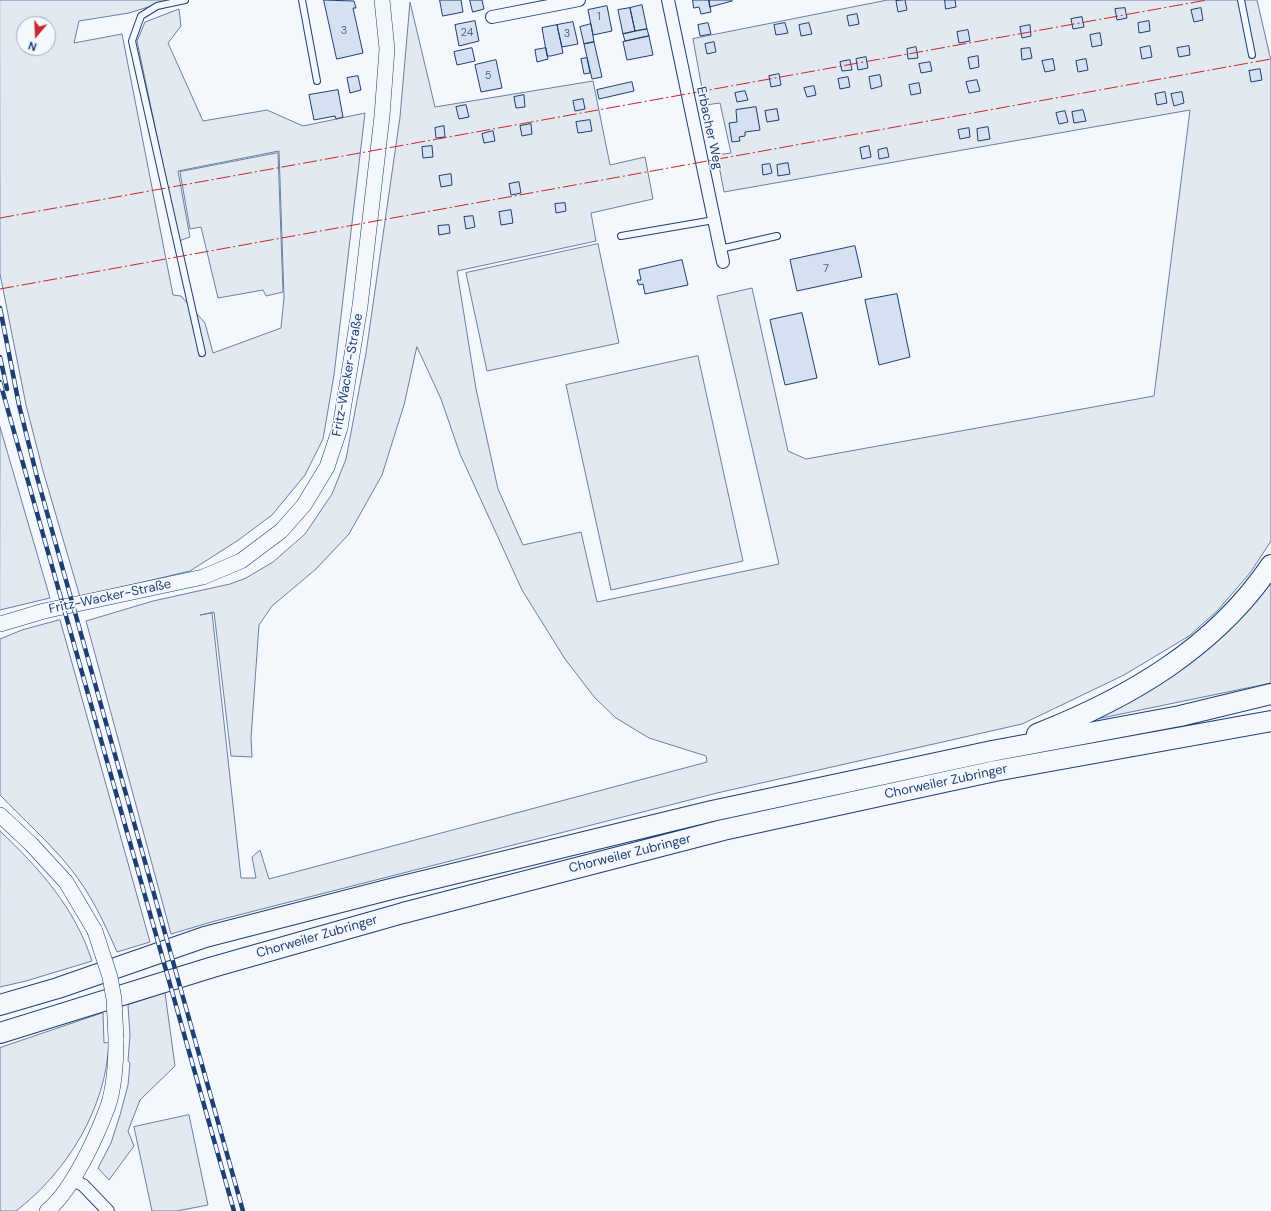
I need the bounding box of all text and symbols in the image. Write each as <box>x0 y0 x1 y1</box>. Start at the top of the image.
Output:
house number: 1 <box>597 10 601 24</box>
north arrow <box>16 16 56 56</box>
house number: 3 <box>341 24 347 38</box>
house number: 24 <box>461 26 473 40</box>
house number: 3 <box>564 27 570 41</box>
text: N <box>26 38 38 54</box>
house number: 5 <box>485 69 491 83</box>
street label: Erbacher Weg <box>693 85 725 171</box>
house number: 7 <box>823 262 829 276</box>
street label: Fritz-Wacker-Straße <box>330 312 366 438</box>
street label: Fritz-Wacker-Straße <box>47 576 173 618</box>
street label: Chorweiler Zubringer <box>883 761 1009 803</box>
street label: Chorweiler Zubringer <box>567 831 693 877</box>
street label: Chorweiler Zubringer <box>255 912 379 962</box>

